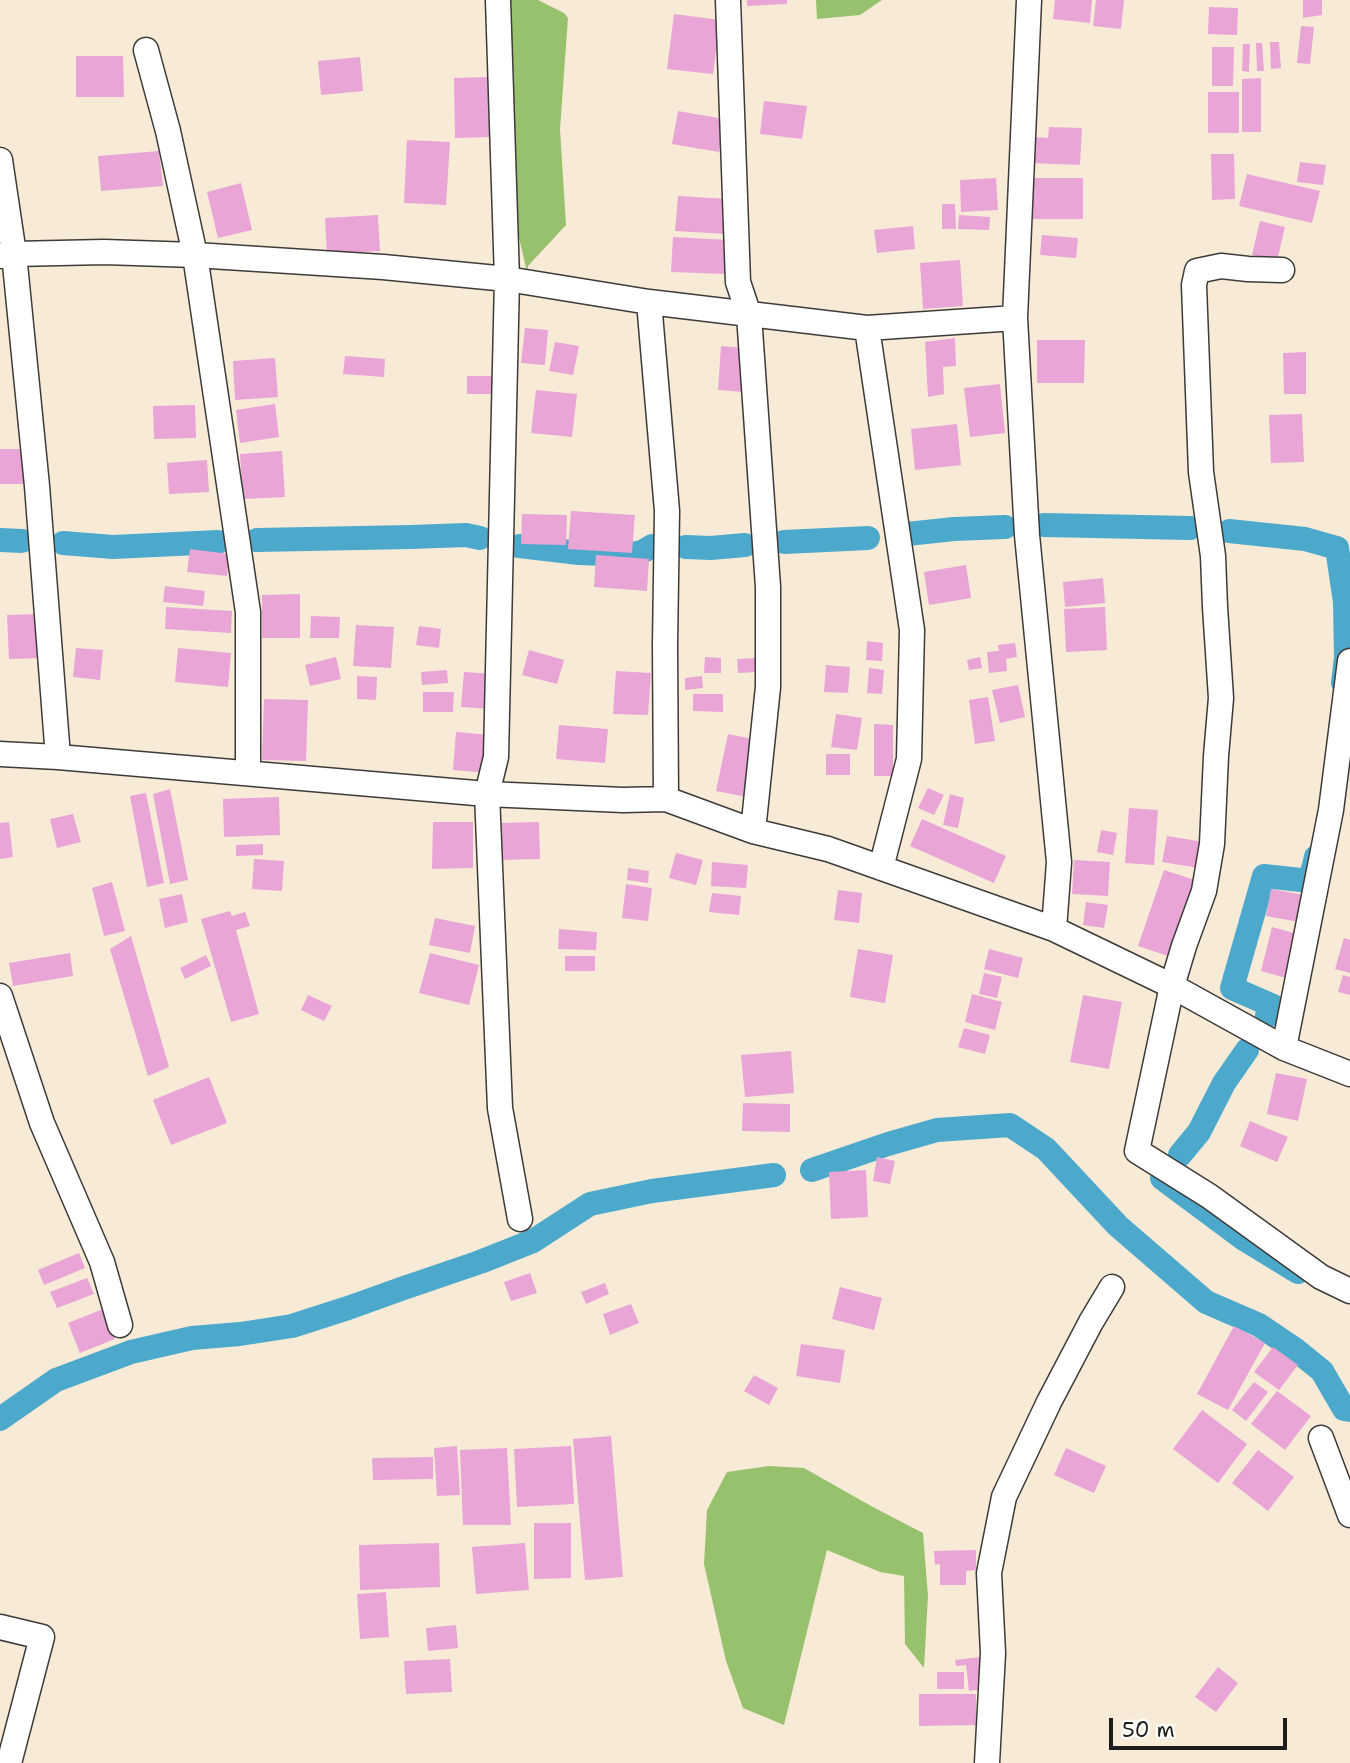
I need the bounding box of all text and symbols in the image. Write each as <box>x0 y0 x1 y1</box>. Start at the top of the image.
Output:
scale bar <box>1112 1704 1290 1748</box>
text: 50 m <box>1122 1716 1175 1744</box>

